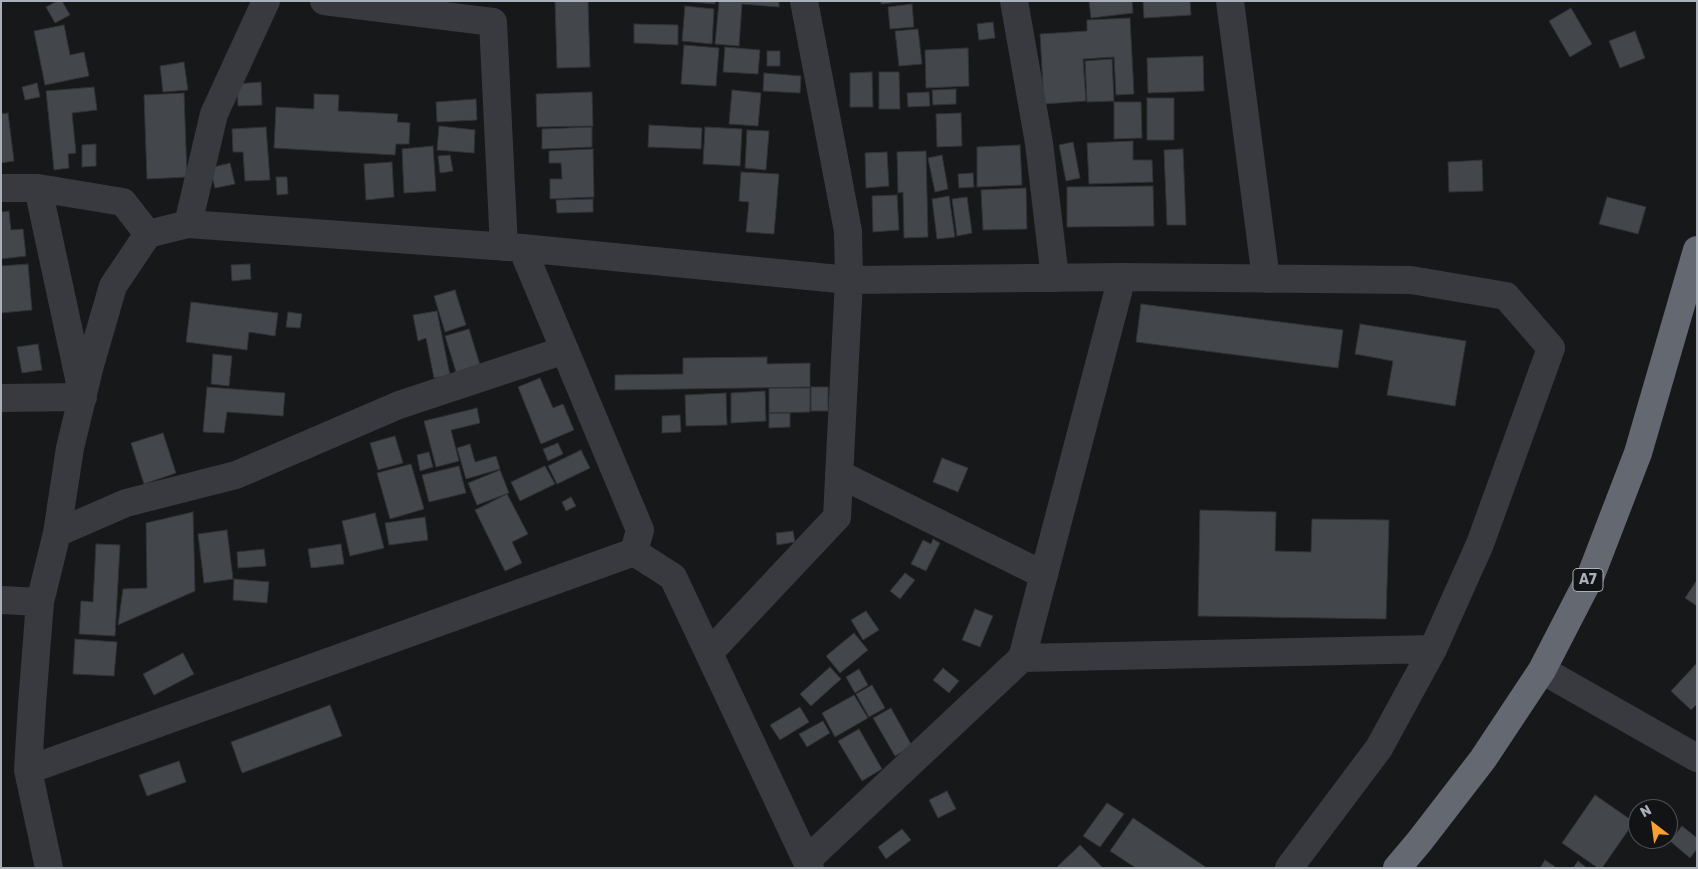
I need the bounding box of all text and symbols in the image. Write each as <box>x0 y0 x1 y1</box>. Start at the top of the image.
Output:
road number: A7 <box>1573 568 1603 592</box>
north arrow <box>1628 799 1678 849</box>
text: N <box>1637 802 1654 821</box>

